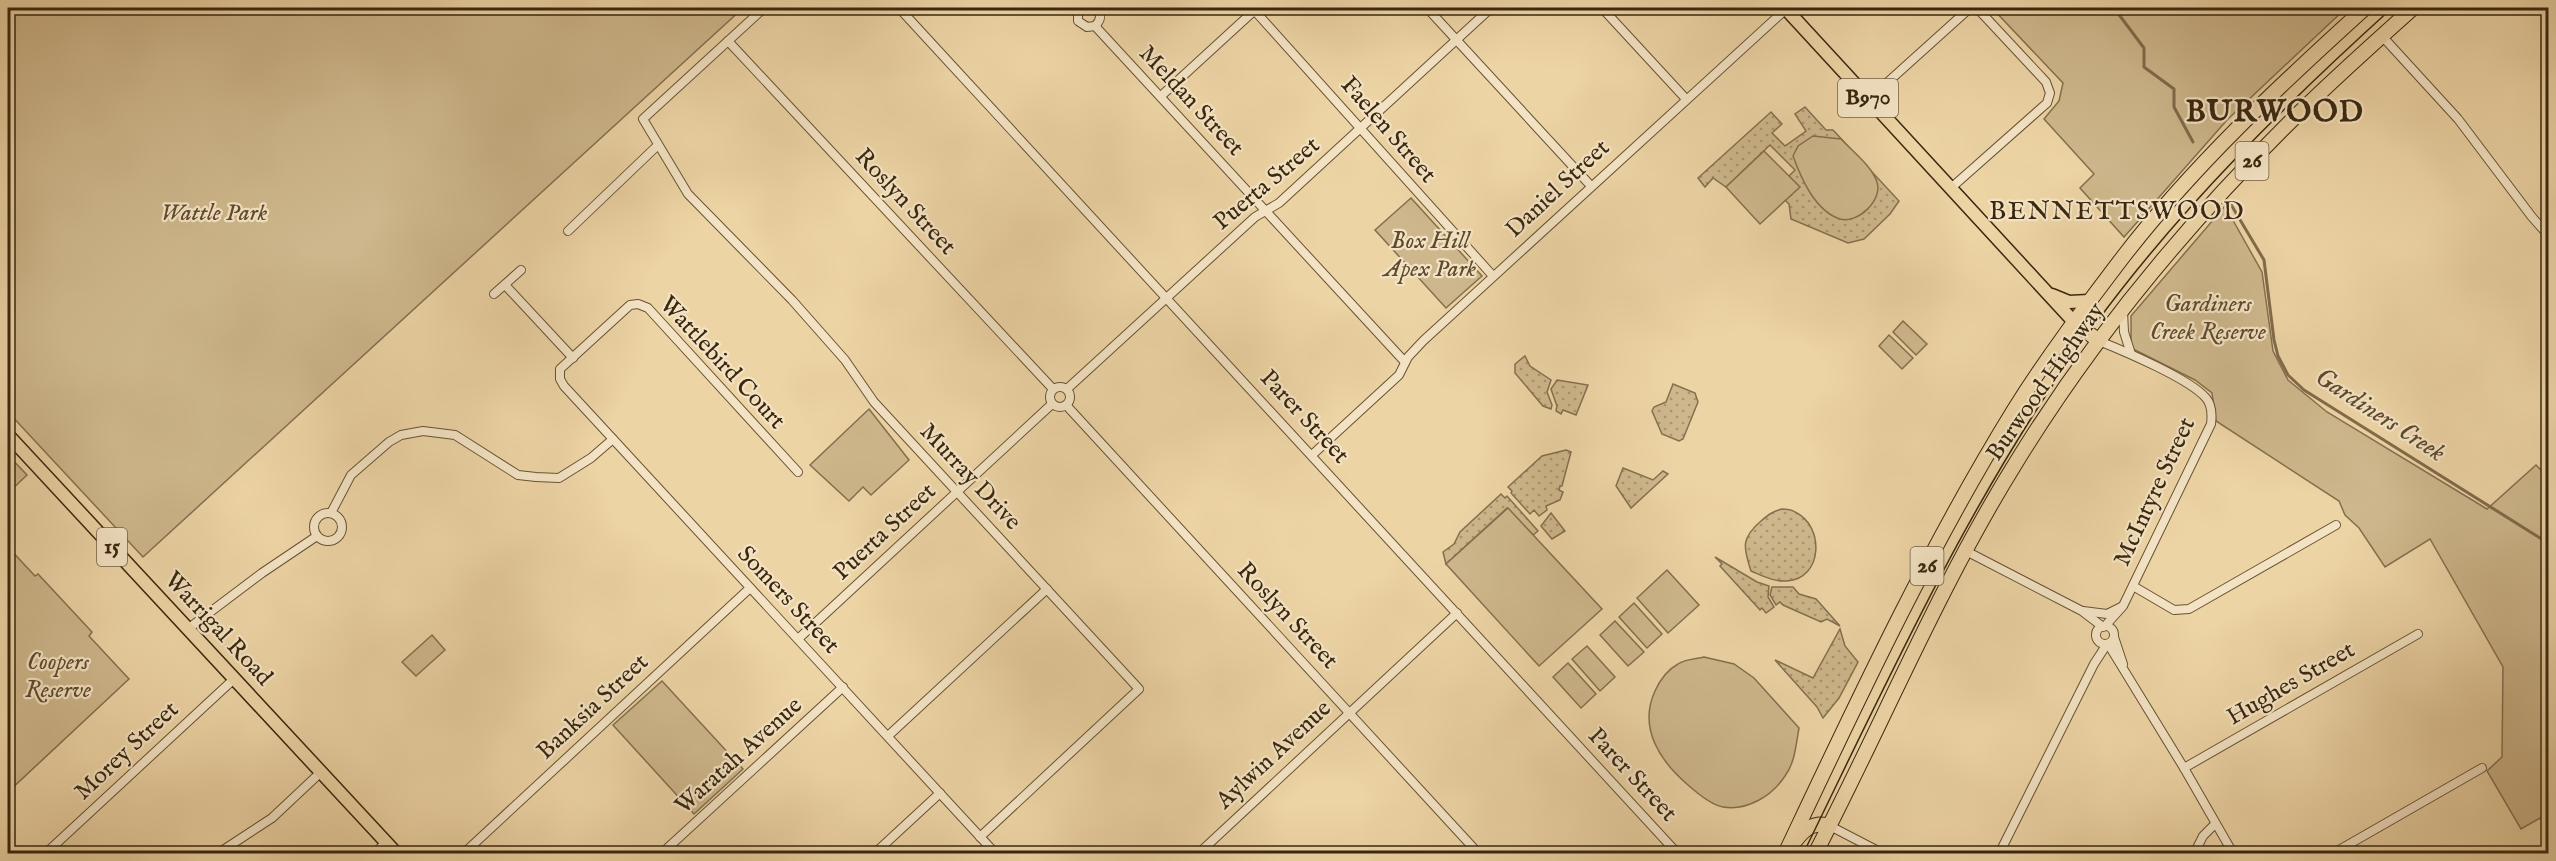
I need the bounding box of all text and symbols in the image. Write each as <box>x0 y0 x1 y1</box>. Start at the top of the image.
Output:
street label: Meldan Street <box>1132 39 1250 163</box>
street label: Faelen Street <box>1333 70 1443 190</box>
road number: B970 <box>1838 79 1898 117</box>
district label: BURWOOD <box>2186 94 2364 132</box>
street label: Puerta Street <box>1207 130 1327 238</box>
street label: Daniel Street <box>1499 133 1617 245</box>
street label: Roslyn Street <box>848 142 962 262</box>
road number: 26 <box>2236 142 2268 180</box>
district label: BENNETTSWOOD <box>1989 195 2245 228</box>
park label: Wattle Park <box>161 198 268 229</box>
park label: Box Hill Apex Park <box>1381 226 1477 285</box>
park label: Gardiners Creek Reserve <box>2150 289 2266 348</box>
street label: Wattlebird Court <box>652 290 792 436</box>
street label: Burwood Highway <box>1980 296 2112 467</box>
water label: Gardiners Creek <box>2308 361 2452 470</box>
street label: Parer Street <box>1253 363 1355 471</box>
street label: McIntyre Street <box>2107 413 2203 571</box>
street label: Murray Drive <box>912 417 1028 537</box>
street label: Puerta Street <box>827 476 943 588</box>
road number: 15 <box>97 528 127 566</box>
street label: Somers Street <box>730 539 846 661</box>
road number: 26 <box>1910 547 1944 585</box>
street label: Roslyn Street <box>1230 556 1344 676</box>
street label: Warrigal Road <box>157 565 279 693</box>
street label: Hughes Street <box>2221 635 2361 733</box>
park label: Coopers Reserve <box>25 647 91 706</box>
street label: Banksia Street <box>531 647 655 767</box>
street label: Waratah Avenue <box>669 691 809 821</box>
street label: Aylwin Avenue <box>1209 694 1338 817</box>
street label: Morey Street <box>68 695 186 807</box>
street label: Parer Street <box>1581 721 1683 829</box>

